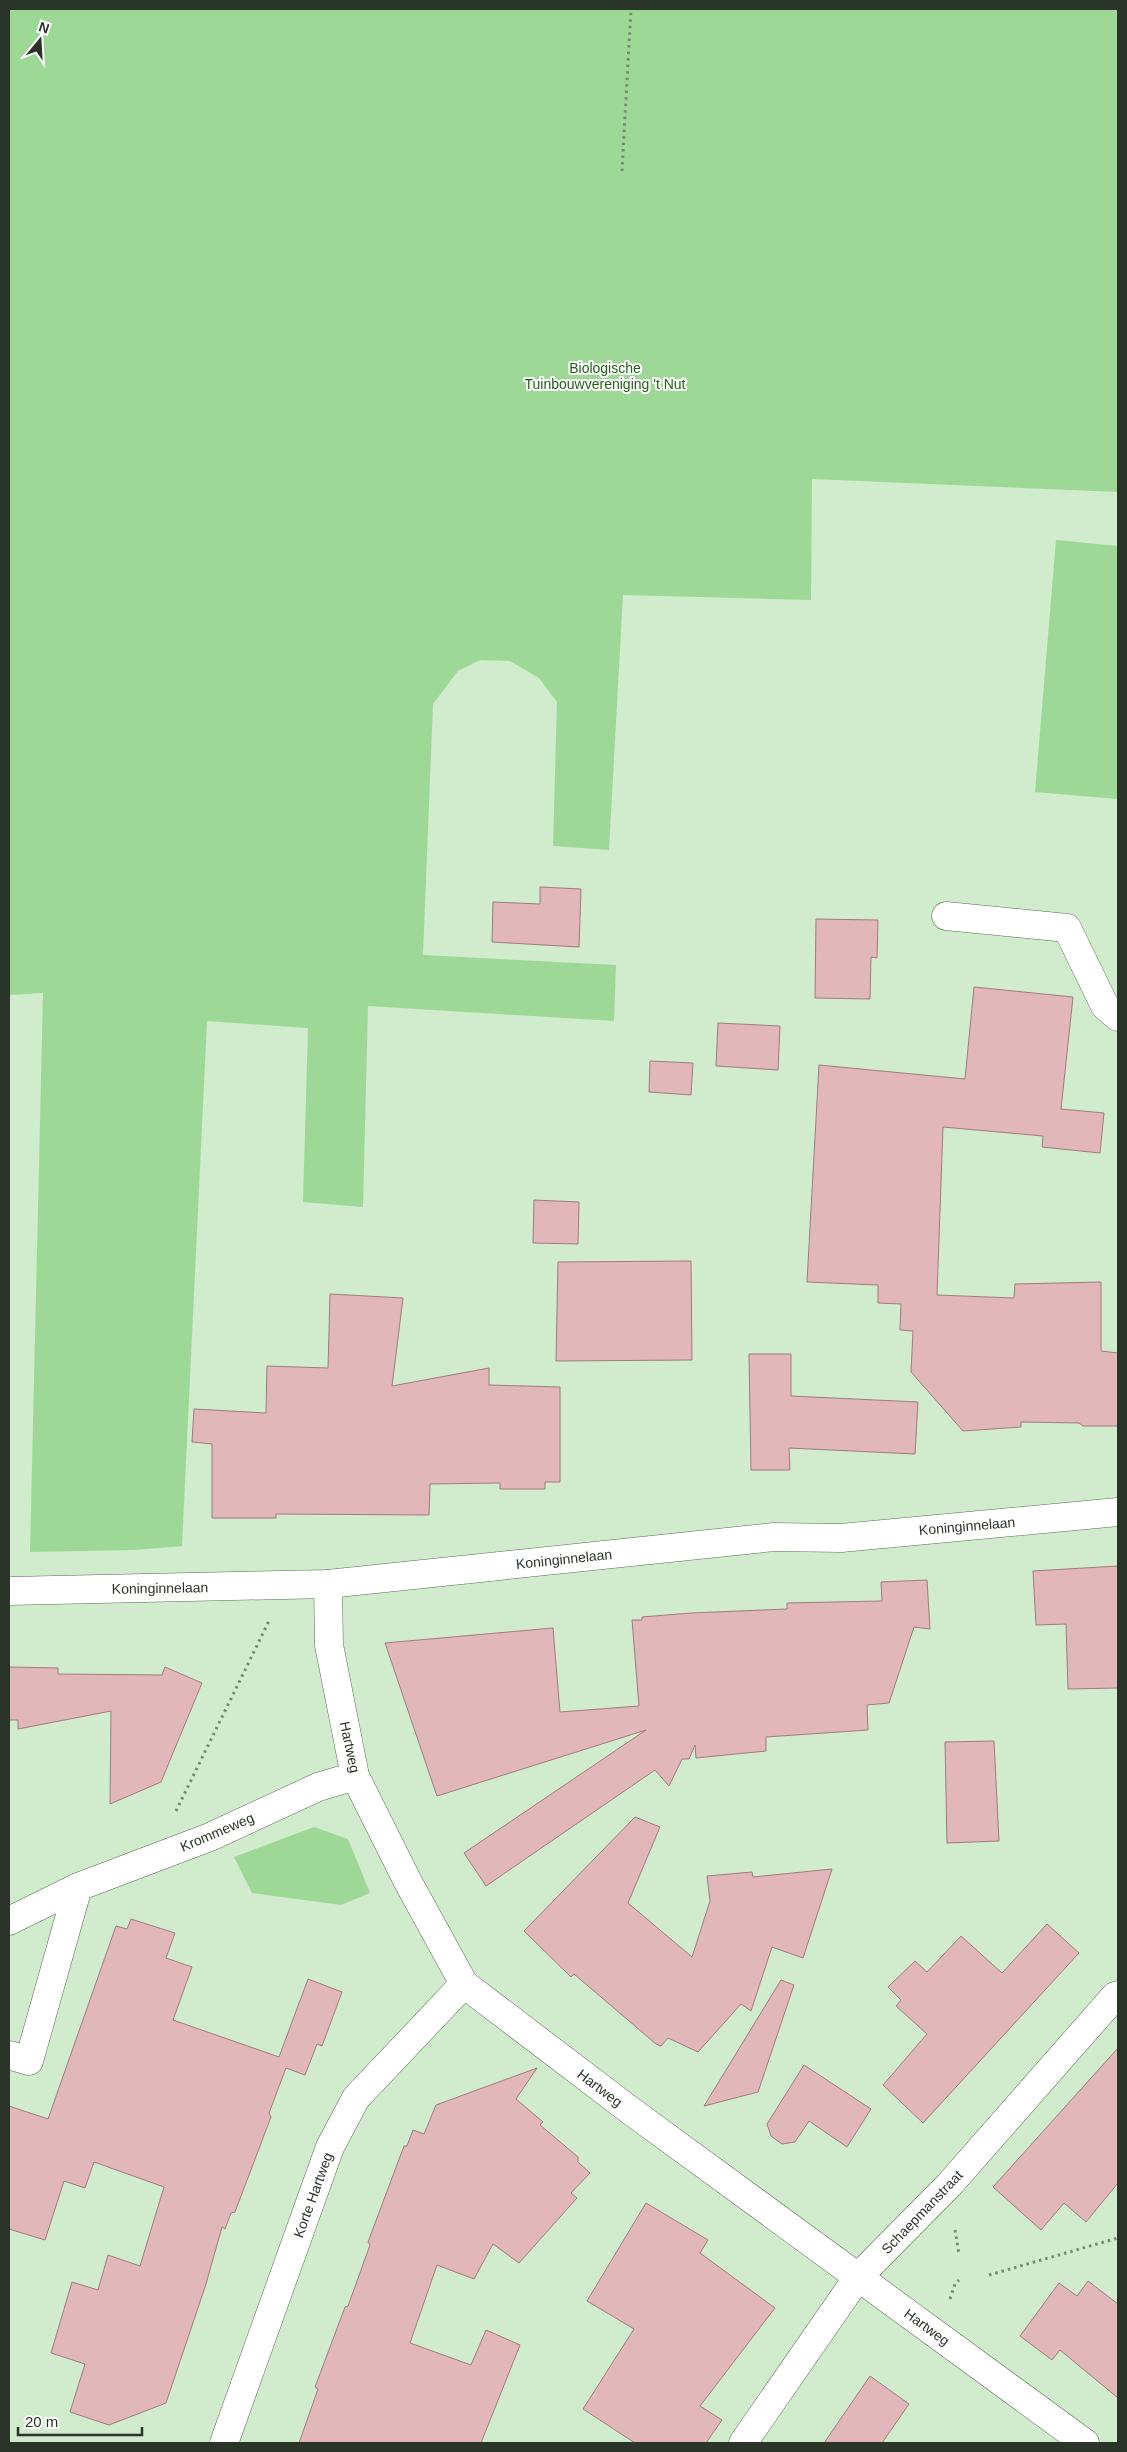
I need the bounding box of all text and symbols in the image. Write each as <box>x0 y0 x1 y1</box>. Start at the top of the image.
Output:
north arrow <box>15 15 65 65</box>
text: N <box>37 18 51 37</box>
park label: Biologische Tuinbouwvereniging 't Nut <box>525 360 686 392</box>
street label: Koninginnelaan <box>918 1514 1016 1538</box>
street label: Koninginnelaan <box>515 1546 613 1572</box>
street label: Koninginnelaan <box>112 1579 208 1597</box>
street label: Hartweg <box>337 1720 363 1774</box>
street label: Krommeweg <box>178 1809 256 1855</box>
street label: Hartweg <box>574 2066 626 2110</box>
street label: Korte Hartweg <box>290 2150 336 2240</box>
street label: Schaepmanstraat <box>878 2167 966 2257</box>
street label: Hartweg <box>901 2305 953 2349</box>
scale bar <box>18 2404 141 2436</box>
text: 20 m <box>25 2413 58 2430</box>

